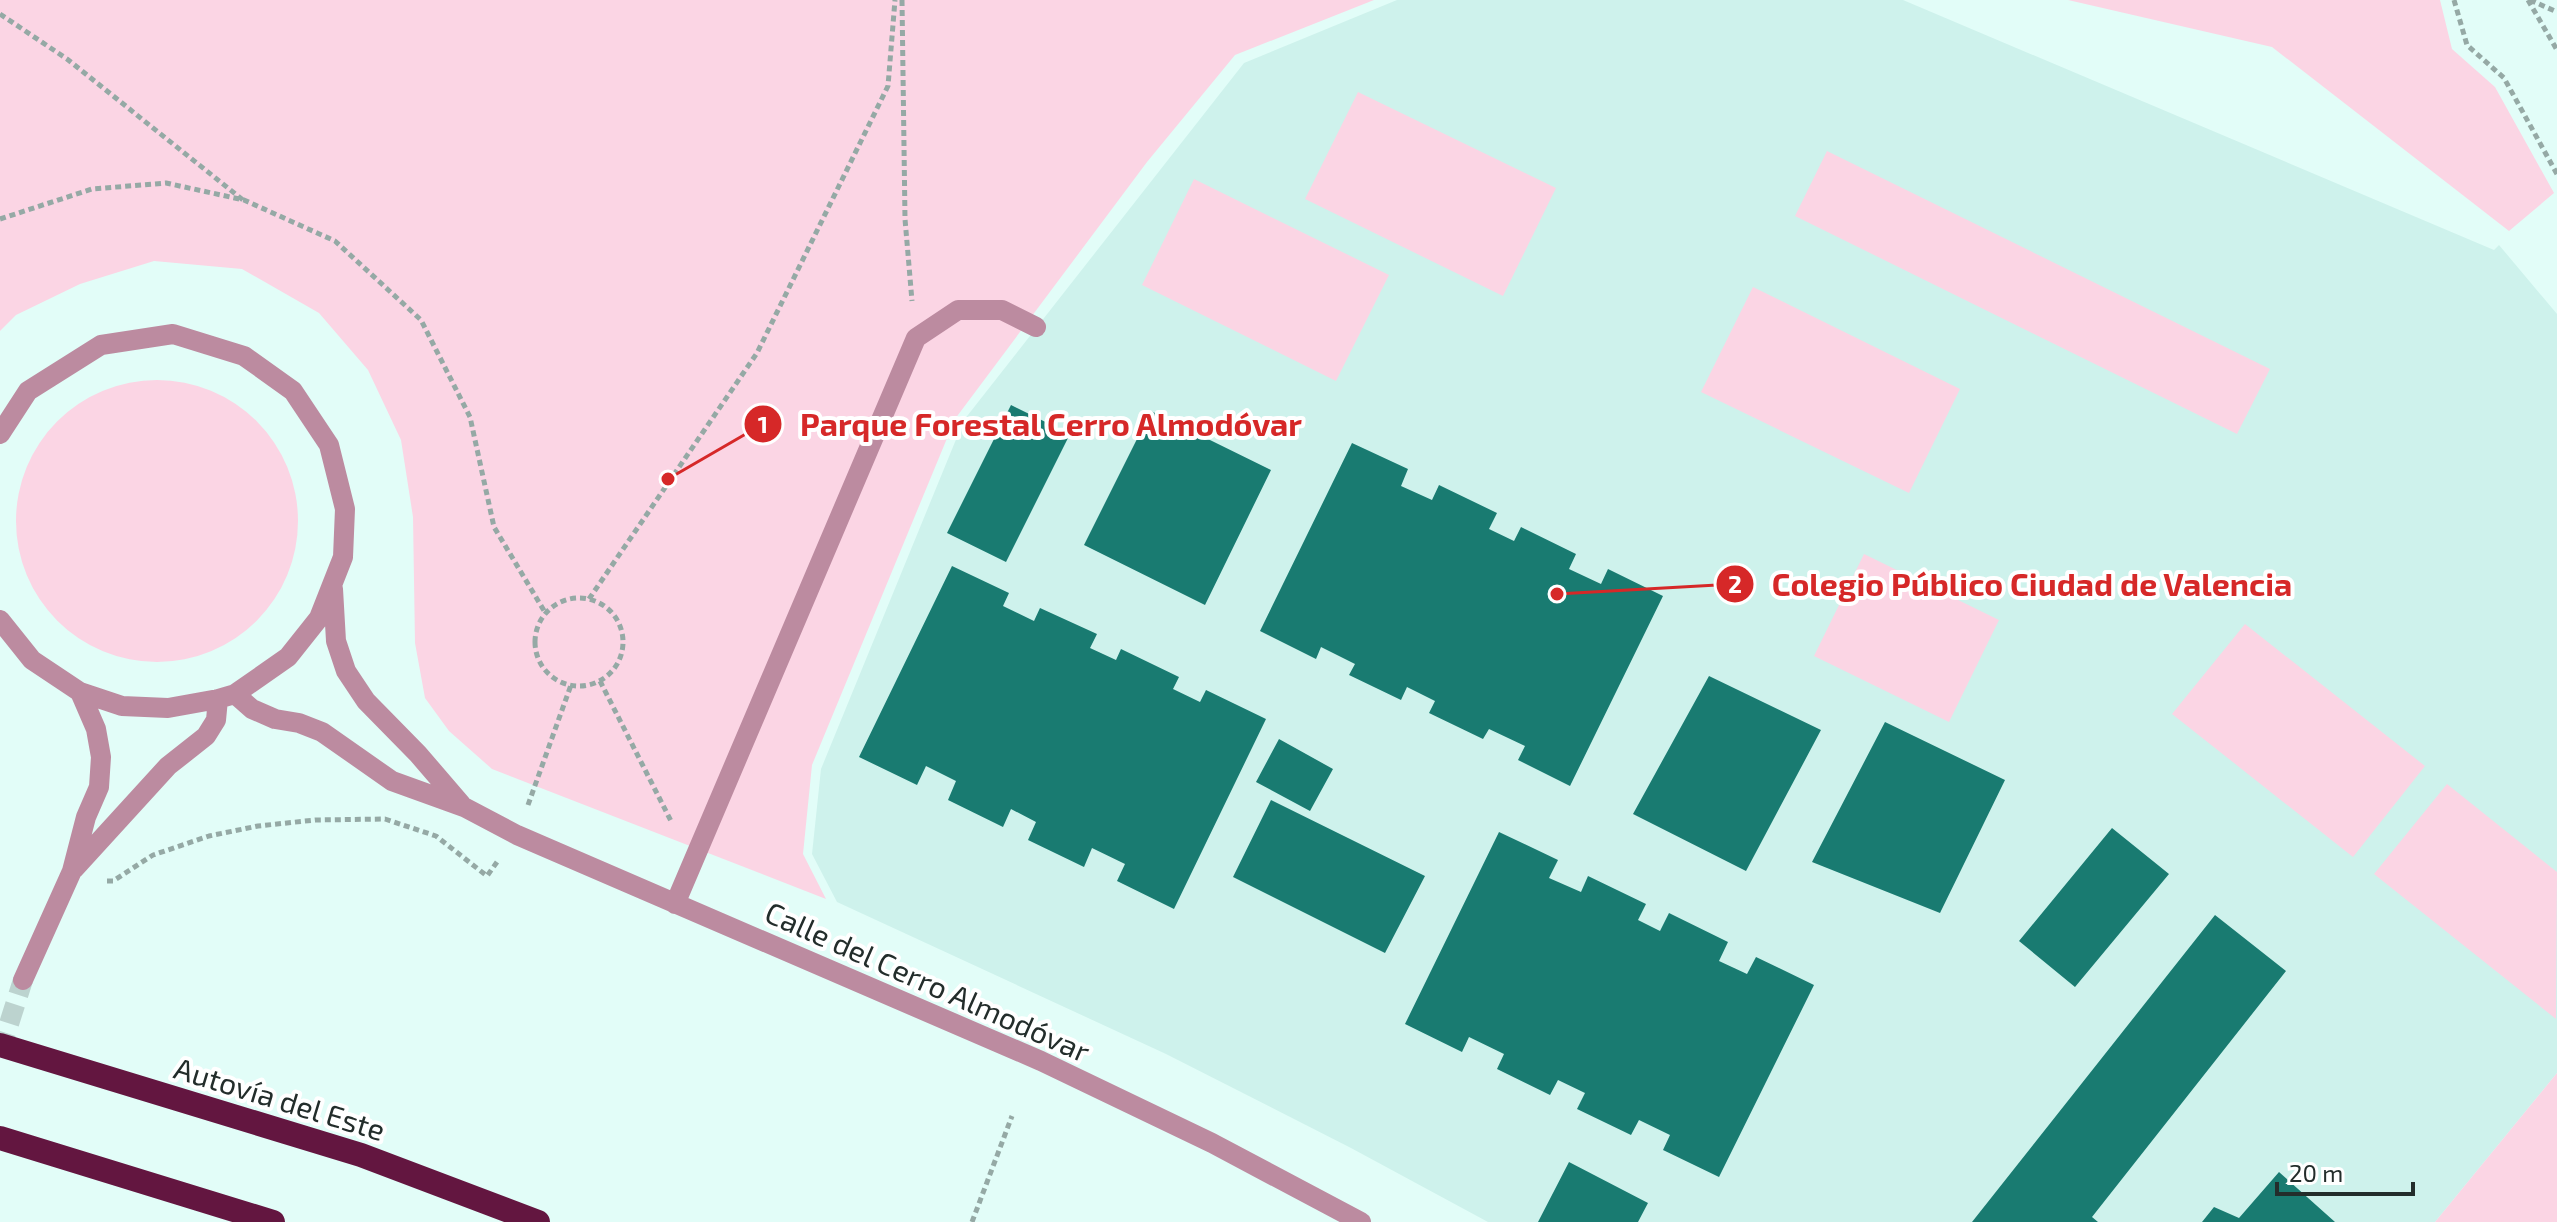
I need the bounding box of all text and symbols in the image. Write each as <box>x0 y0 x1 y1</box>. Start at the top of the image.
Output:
callout: Parque Forestal Cerro Almodóvar <box>743 396 1318 452</box>
text: Parque Forestal Cerro Almodóvar <box>800 404 1302 442</box>
text: 1 <box>758 409 768 438</box>
callout: Colegio Público Ciudad de Valencia <box>1715 556 2309 612</box>
text: Colegio Público Ciudad de Valencia <box>1772 564 2292 602</box>
text: 2 <box>1728 569 1742 598</box>
street label: Calle del Cerro Almodóvar <box>760 893 1096 1069</box>
street label: Autovía del Este <box>170 1049 390 1147</box>
scale bar <box>2277 1146 2413 1196</box>
text: 20 m <box>2289 1158 2343 1187</box>

